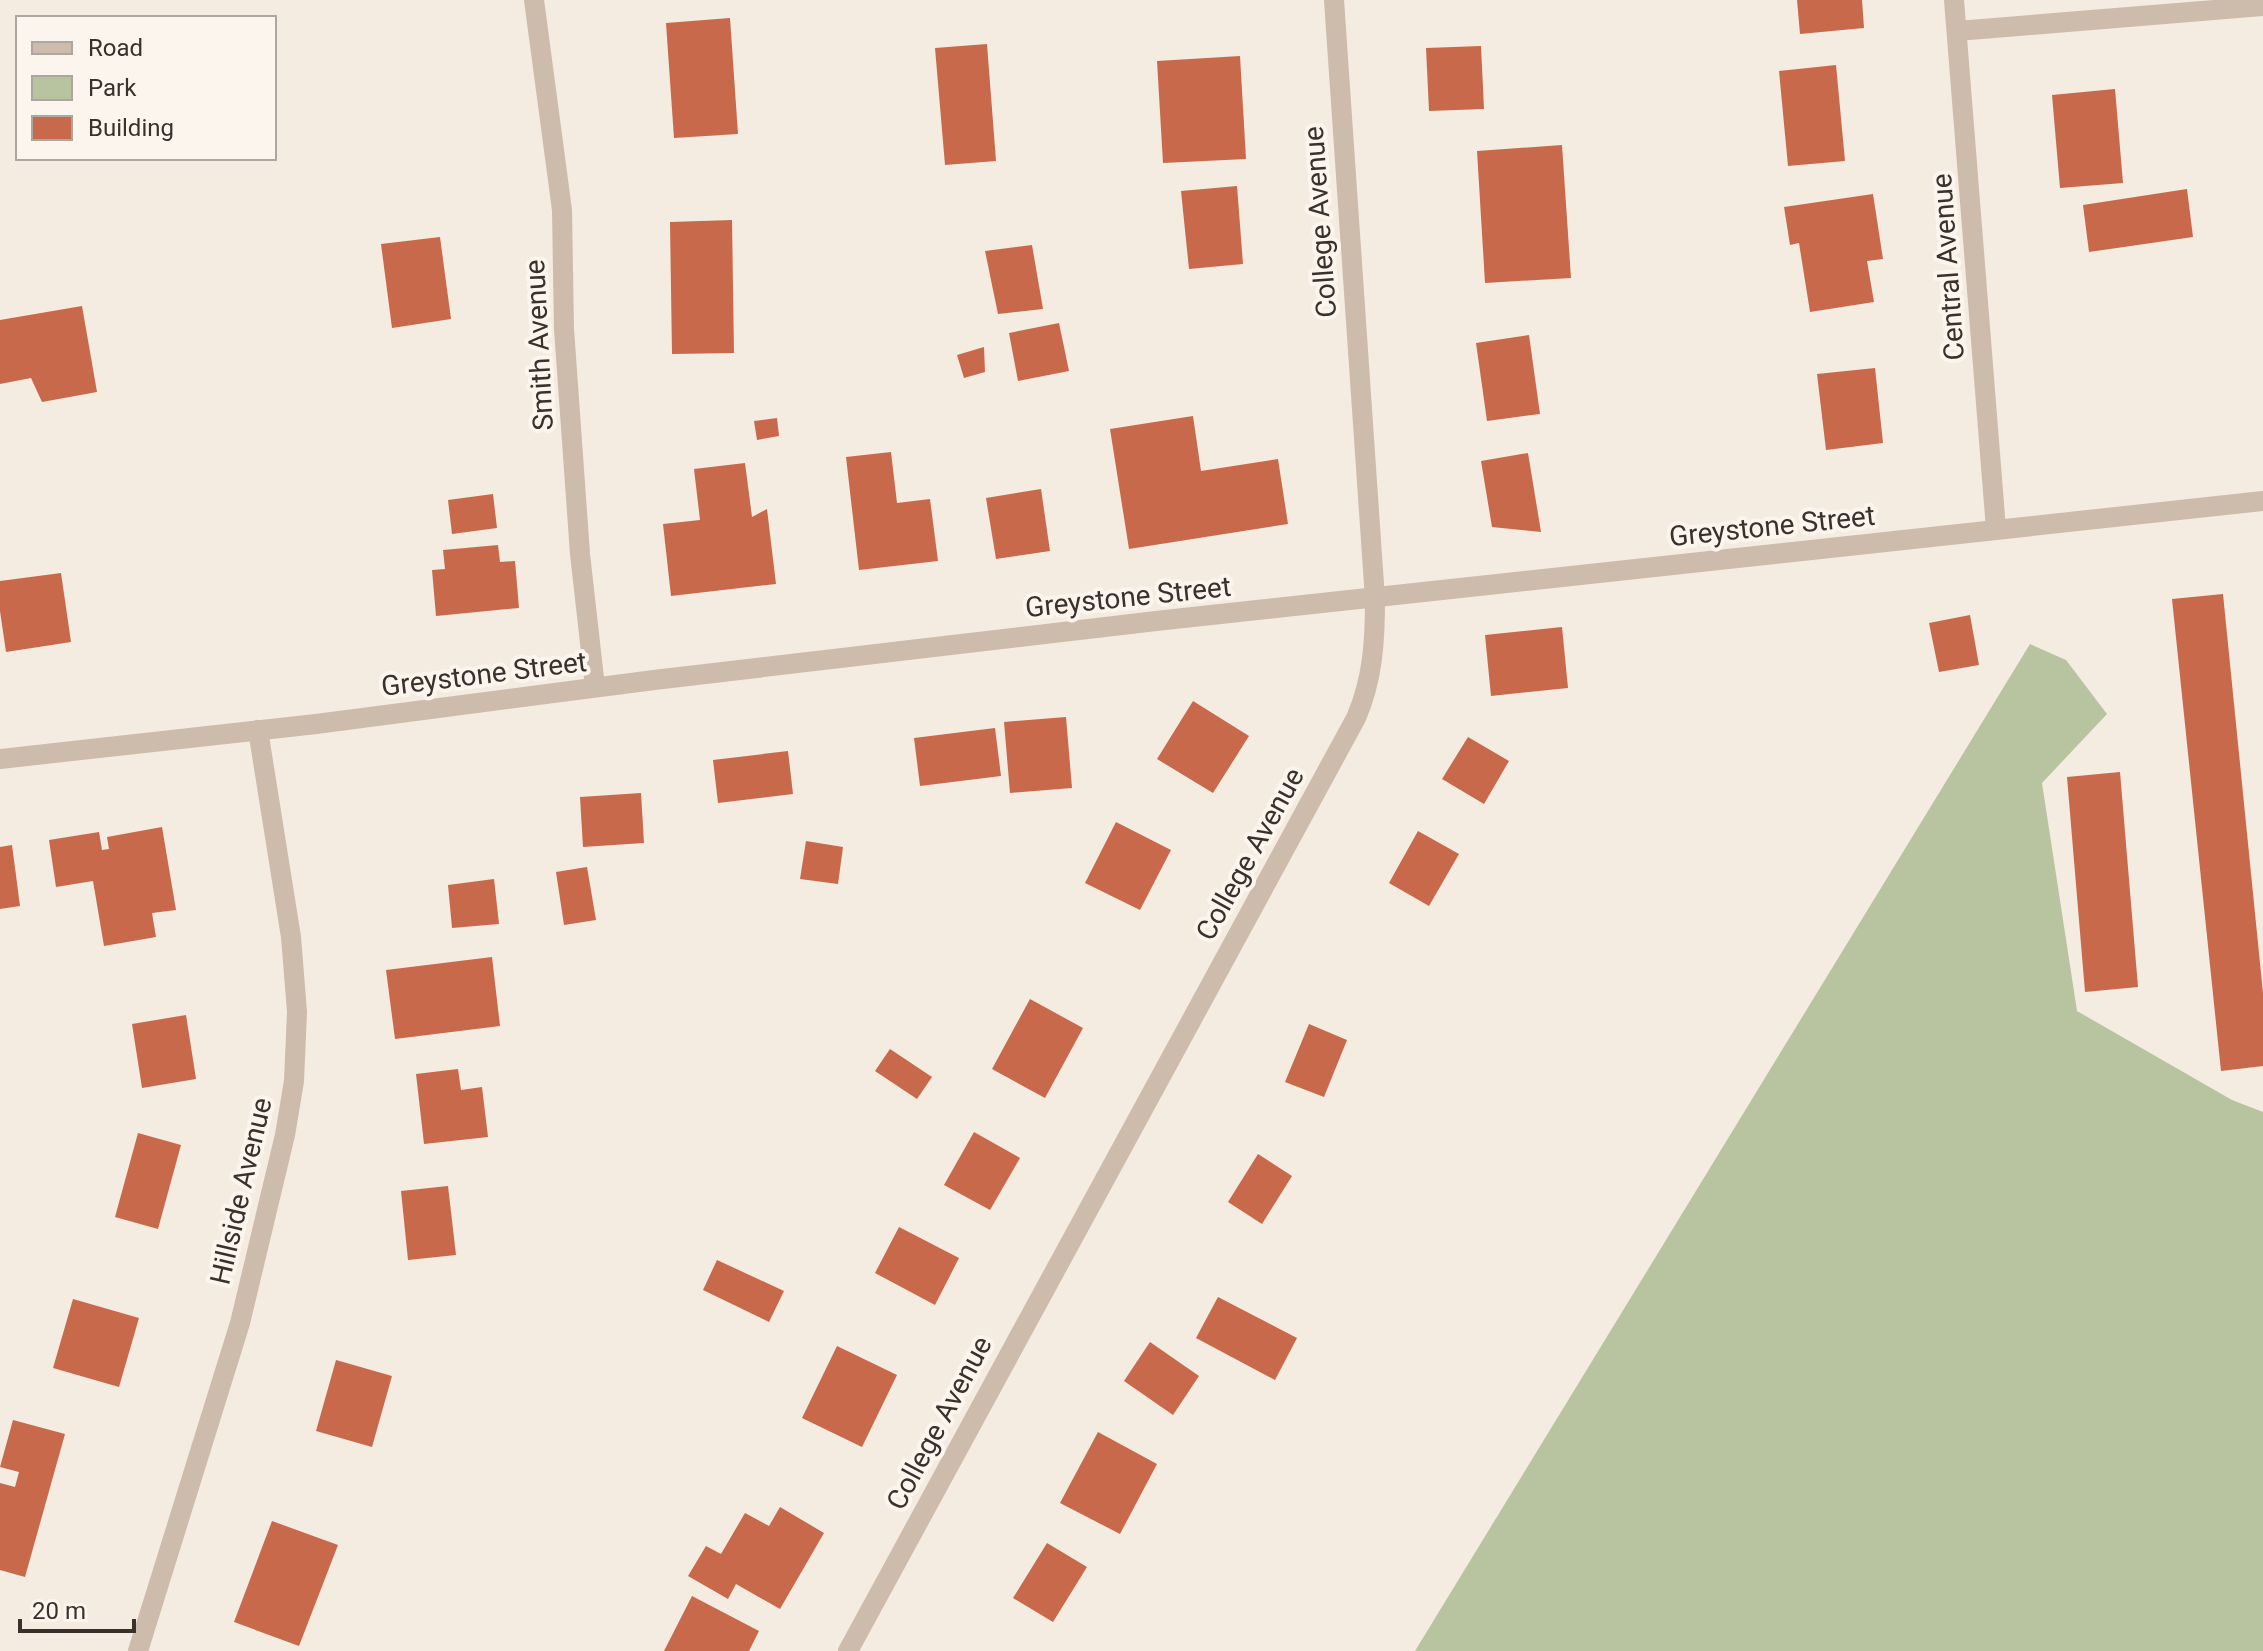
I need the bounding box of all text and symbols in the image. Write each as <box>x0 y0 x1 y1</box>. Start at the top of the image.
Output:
legend <box>16 16 276 160</box>
text: Road <box>88 34 143 62</box>
text: Park <box>88 74 137 102</box>
text: Building <box>88 114 174 142</box>
street label: College Avenue <box>1297 125 1343 319</box>
street label: Central Avenue <box>1925 172 1971 362</box>
street label: Smith Avenue <box>518 259 560 431</box>
street label: Greystone Street <box>1668 499 1876 553</box>
street label: Greystone Street <box>1024 570 1232 624</box>
street label: Greystone Street <box>379 645 589 703</box>
street label: College Avenue <box>1189 762 1311 946</box>
street label: Hillside Avenue <box>203 1094 279 1288</box>
street label: College Avenue <box>879 1331 999 1515</box>
scale bar <box>20 1583 134 1633</box>
text: 20 m <box>32 1597 86 1625</box>

